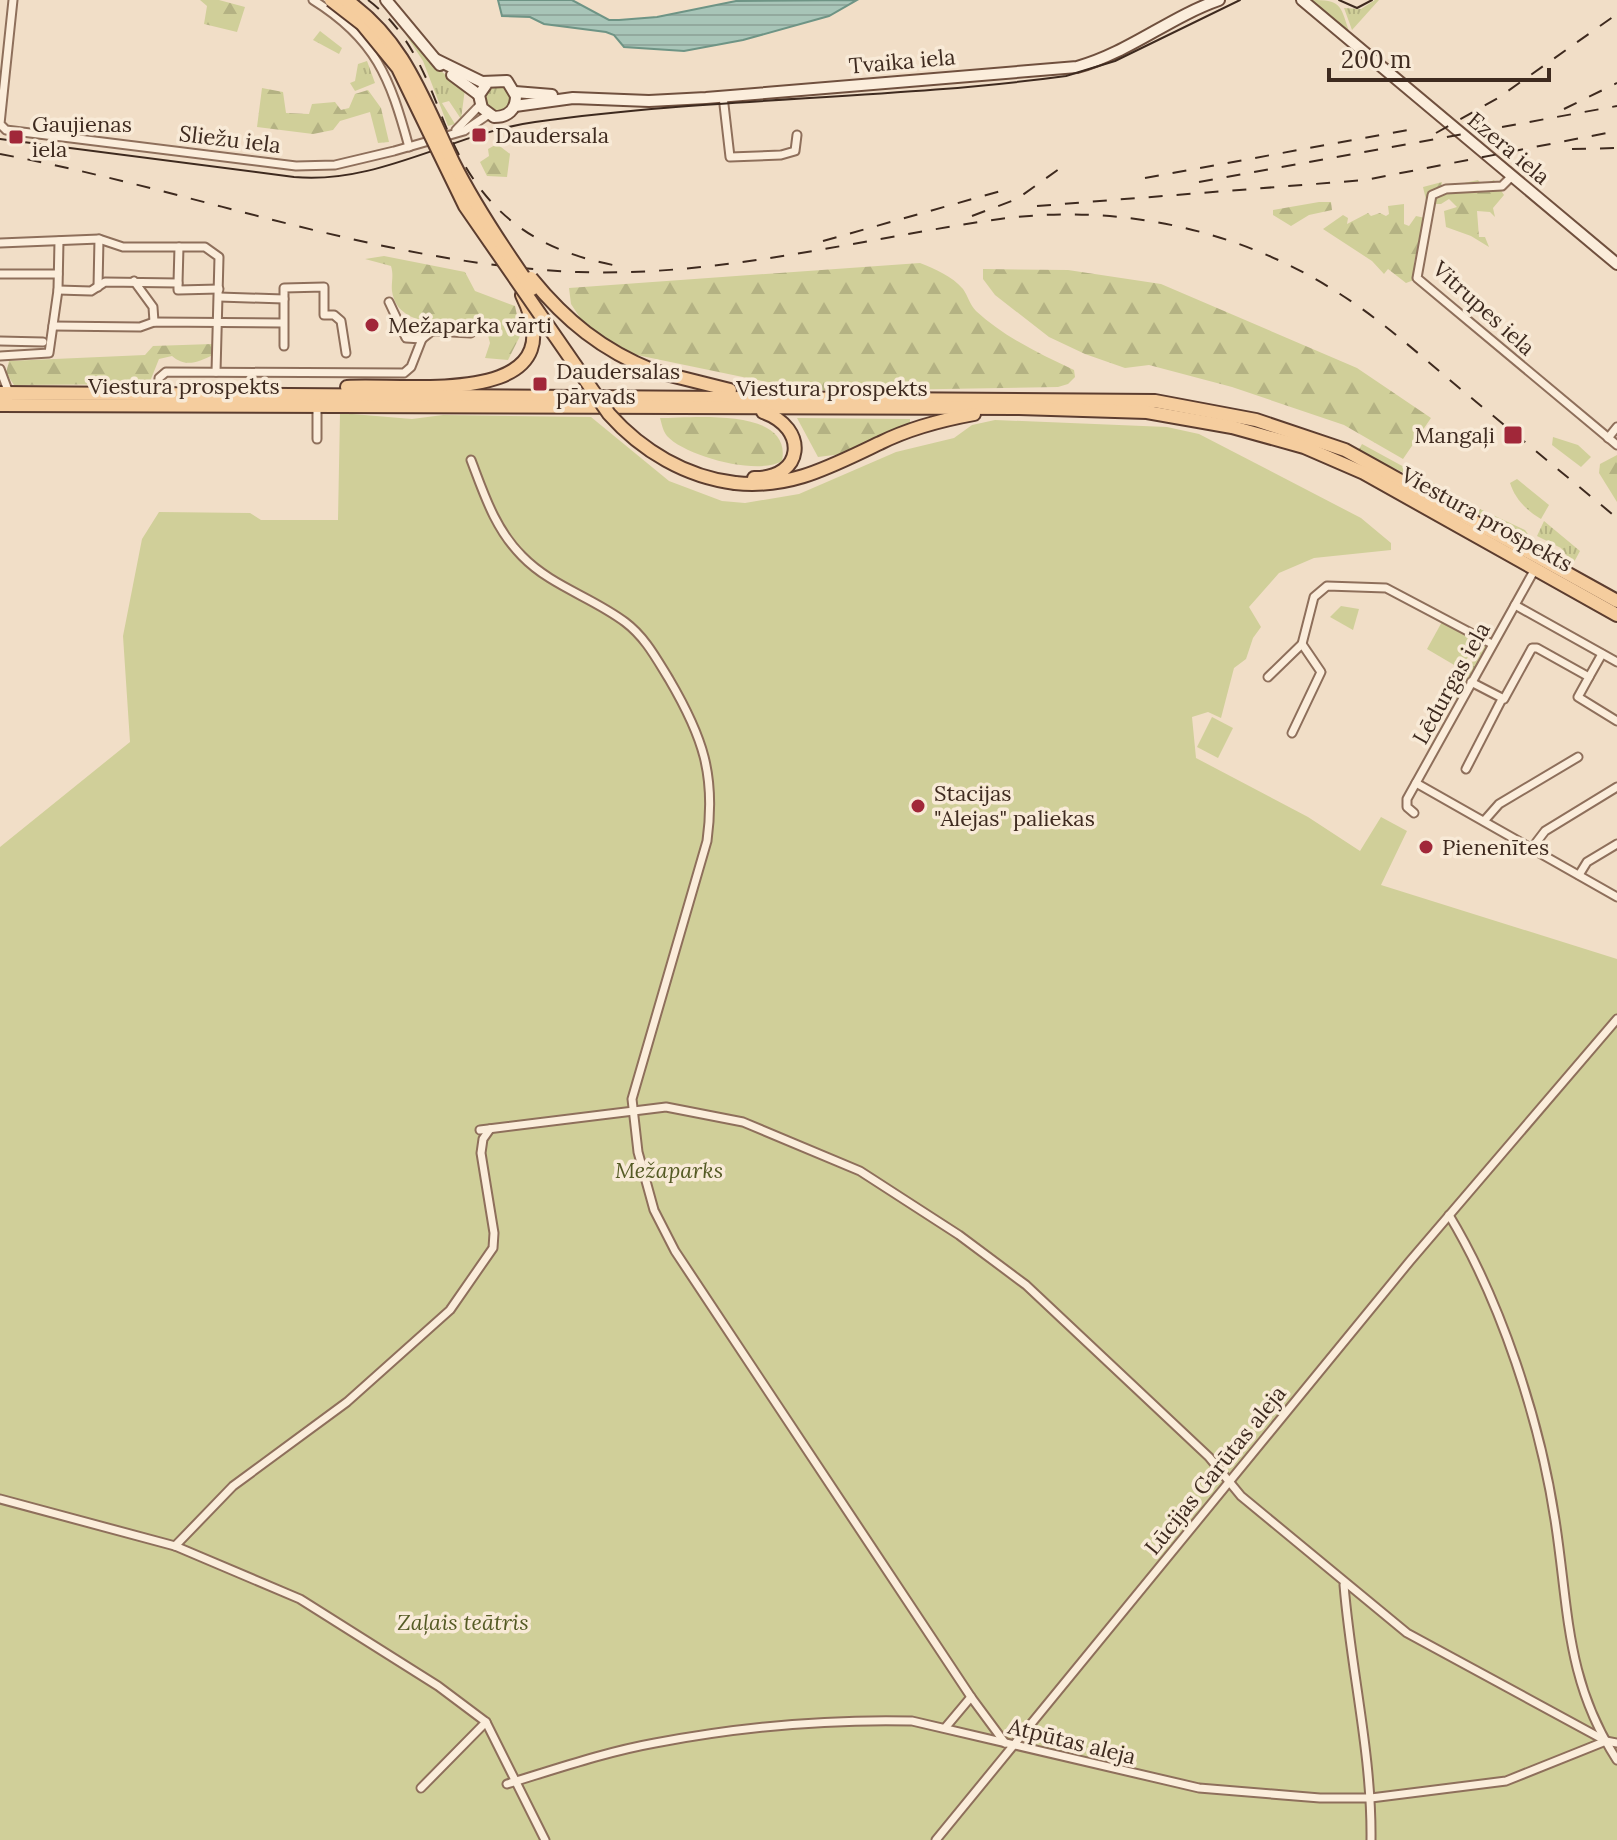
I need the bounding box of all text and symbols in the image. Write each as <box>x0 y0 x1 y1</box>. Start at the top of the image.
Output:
scale bar <box>1329 32 1549 82</box>
street label: Tvaika iela <box>848 42 956 80</box>
text: 200 m <box>1341 44 1411 75</box>
street label: Ezera iela <box>1462 106 1556 190</box>
place label: Gaujienas iela <box>32 110 132 163</box>
street label: Sliežu iela <box>178 119 282 159</box>
place label: Daudersala <box>495 121 609 149</box>
marker: Daudersala <box>470 126 488 144</box>
marker: Gaujienas iela <box>7 128 25 146</box>
street label: Vitrupes iela <box>1426 254 1541 361</box>
place label: Mežaparka vārti <box>388 311 552 339</box>
marker: Mežaparka vārti <box>363 316 381 334</box>
place label: Daudersalas pārvads <box>556 357 680 410</box>
street label: Viestura prospekts <box>87 372 280 400</box>
street label: Viestura prospekts <box>735 374 928 402</box>
marker: Daudersalas pārvads <box>531 375 549 393</box>
place label: Mangaļi <box>1414 421 1495 449</box>
marker: Mangaļi <box>1502 424 1524 446</box>
street label: Viestura prospekts <box>1396 460 1578 578</box>
street label: Lēdurgas iela <box>1406 617 1496 749</box>
place label: Stacijas "Alejas" paliekas <box>934 779 1095 832</box>
marker: Stacijas "Alejas" paliekas <box>909 797 927 815</box>
place label: Pienenītes <box>1442 833 1549 861</box>
marker: Pienenītes <box>1417 838 1435 856</box>
park label: Mežaparks <box>615 1156 723 1184</box>
street label: Lūcijas Garūtas aleja <box>1138 1380 1292 1560</box>
park label: Zaļais teātris <box>397 1608 529 1636</box>
street label: Atpūtas aleja <box>1004 1711 1139 1770</box>

